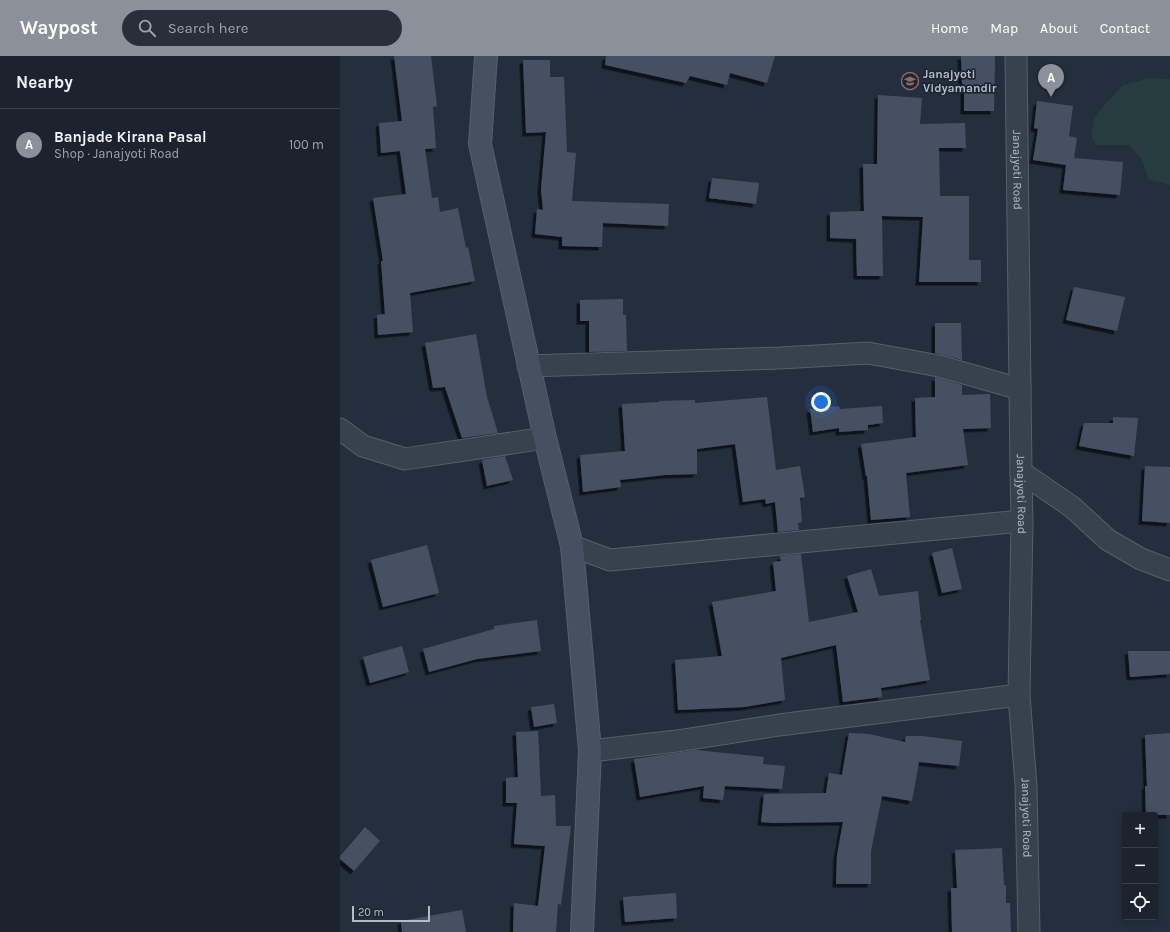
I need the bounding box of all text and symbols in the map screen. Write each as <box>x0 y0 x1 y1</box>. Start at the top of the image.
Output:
search box <box>122 10 402 46</box>
text: Waypost <box>20 17 98 39</box>
icon: search <box>136 17 158 39</box>
text: Search here <box>168 19 248 37</box>
text: Home <box>931 20 968 37</box>
text: Map <box>990 20 1018 37</box>
text: About <box>1040 20 1078 37</box>
text: Contact <box>1100 20 1150 37</box>
pin: A <box>1038 64 1064 97</box>
place label: Janajyoti Vidyamandir <box>923 67 997 95</box>
school or university icon: Janajyoti Vidyamandir <box>900 71 920 91</box>
text: Nearby <box>16 72 73 92</box>
text: Banjade Kirana Pasal <box>54 128 207 146</box>
street label: Janajyoti Road <box>1010 130 1025 210</box>
text: A <box>25 137 33 152</box>
text: 100 m <box>289 137 324 152</box>
text: Shop · Janajyoti Road <box>54 146 179 161</box>
your location <box>811 392 831 412</box>
street label: Janajyoti Road <box>1014 454 1029 534</box>
street label: Janajyoti Road <box>1018 777 1034 858</box>
map controls <box>1122 812 1158 920</box>
button: + <box>1122 812 1158 848</box>
button: − <box>1122 848 1158 884</box>
button: locate <box>1122 884 1158 920</box>
scale bar <box>352 904 430 923</box>
text: 20 m <box>358 906 384 919</box>

